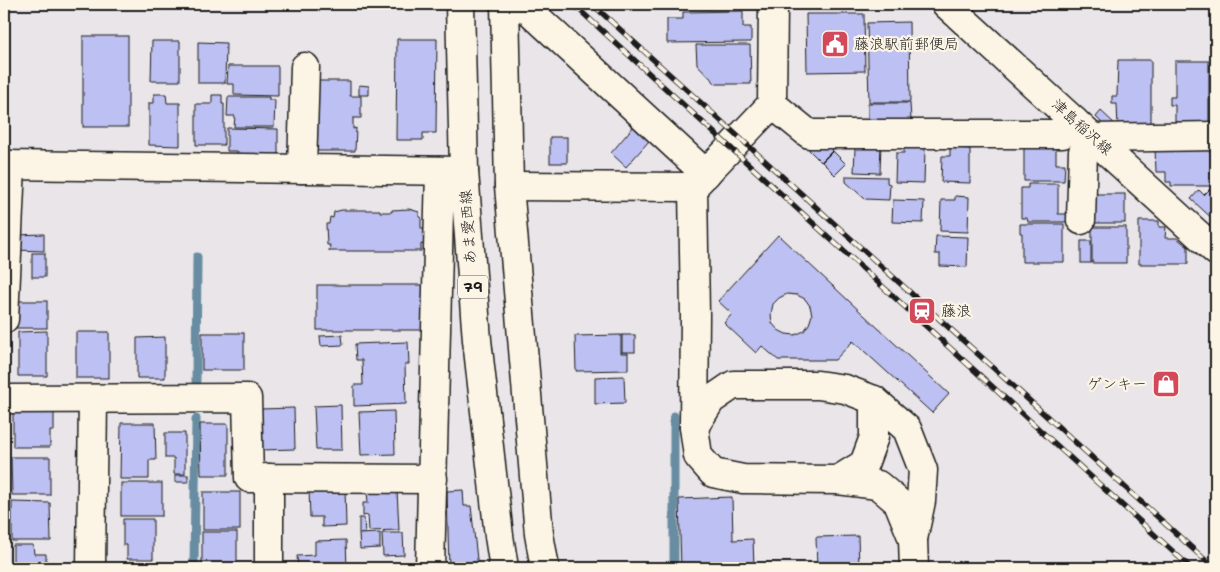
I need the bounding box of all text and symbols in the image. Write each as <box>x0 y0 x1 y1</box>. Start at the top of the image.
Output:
public building icon: 藤浪駅前郵便局 <box>820 29 850 59</box>
place label: 藤浪駅前郵便局 <box>854 34 959 54</box>
street label: 津島稲沢線 <box>1047 94 1117 160</box>
street label: あま愛西線 <box>455 189 481 265</box>
road number: 79 <box>458 276 488 298</box>
station icon: 藤浪 <box>907 296 937 326</box>
place label: 藤浪 <box>941 301 971 321</box>
shop icon: ゲンキー <box>1151 369 1181 399</box>
place label: ゲンキー <box>1087 374 1147 394</box>

